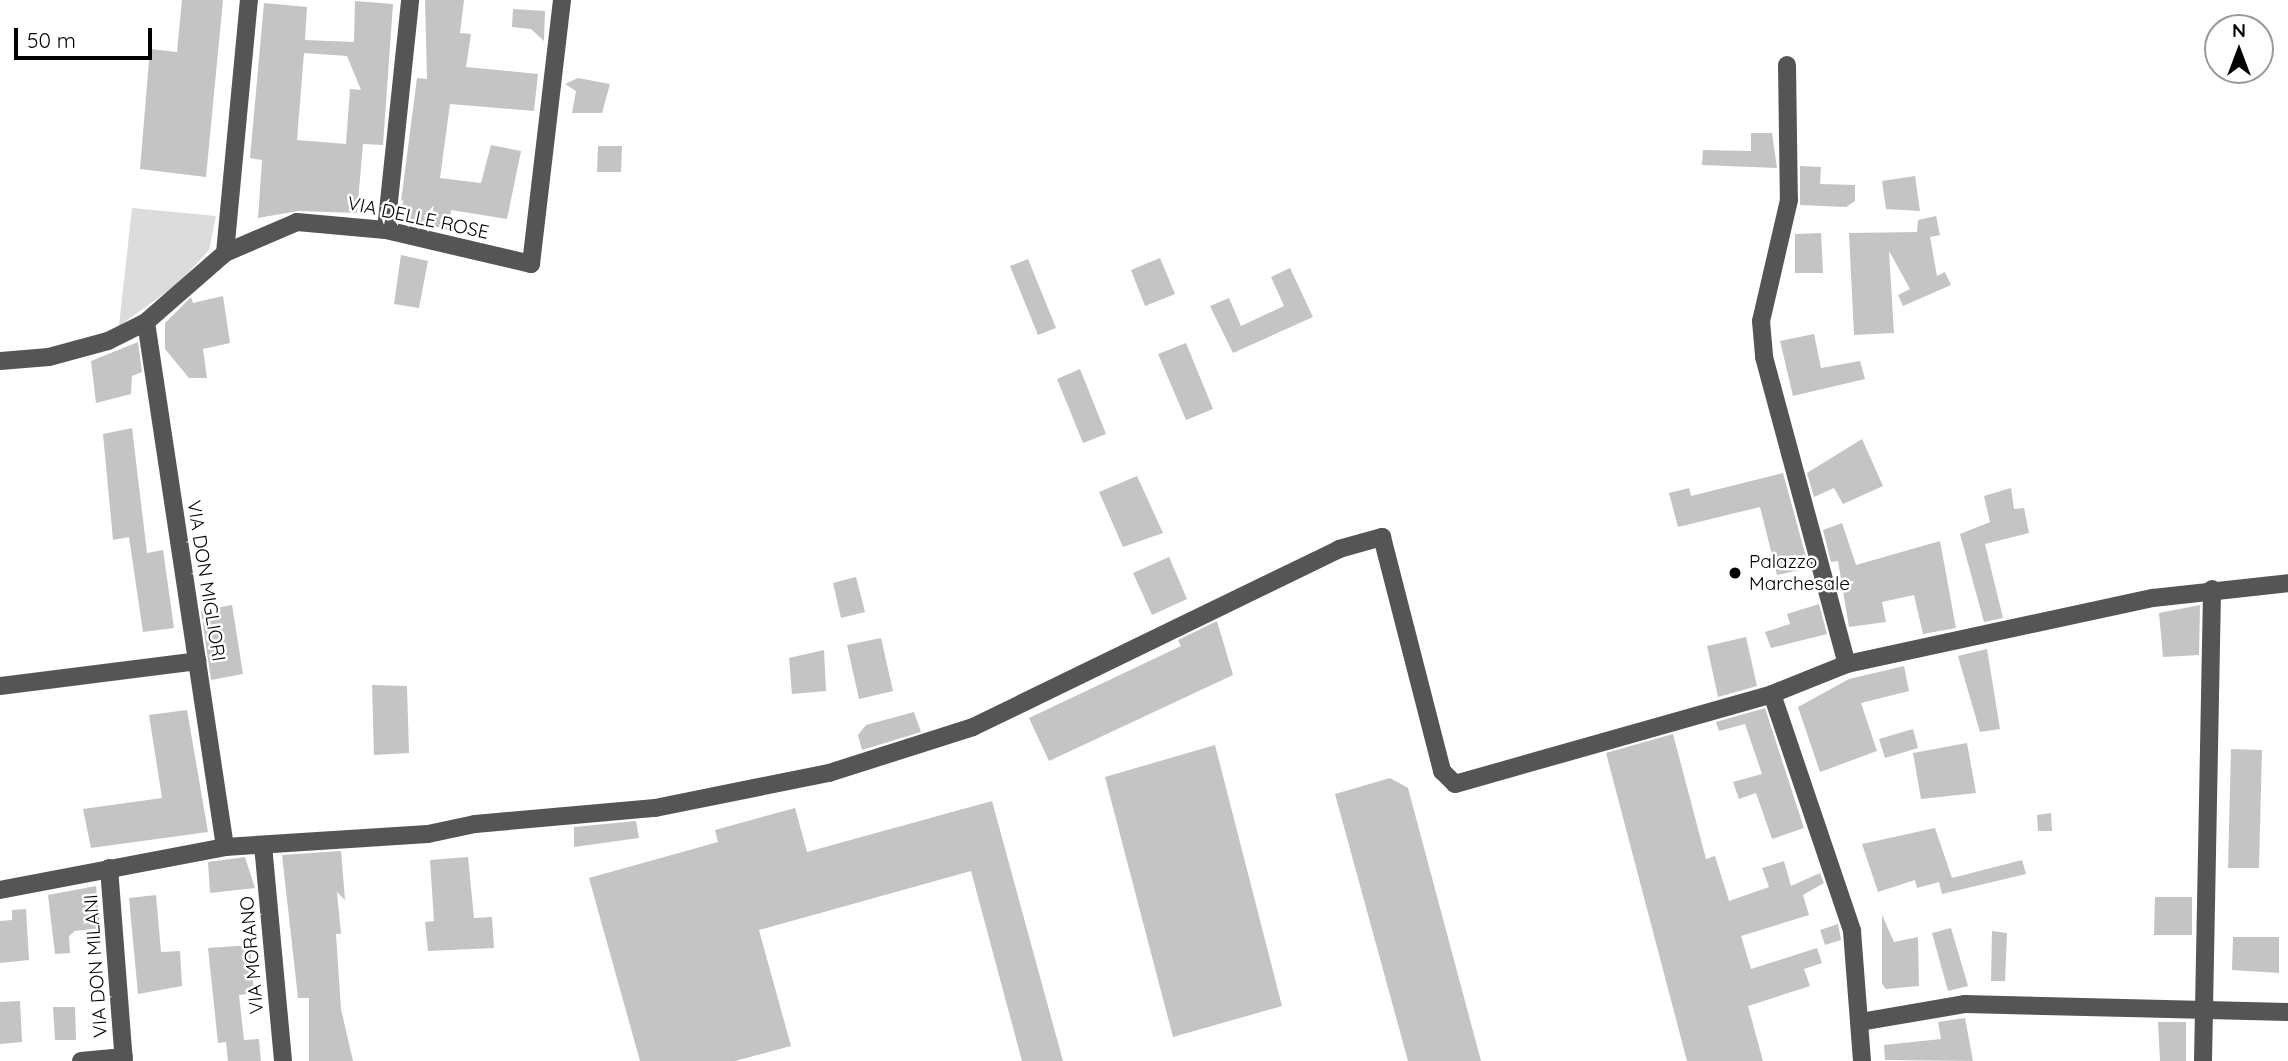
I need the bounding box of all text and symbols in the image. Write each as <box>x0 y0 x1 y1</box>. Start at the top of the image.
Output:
scale bar <box>18 14 156 58</box>
north arrow <box>2204 14 2274 84</box>
text: N <box>2232 18 2246 42</box>
text: 50 m <box>27 27 76 53</box>
street label: VIA DELLE ROSE <box>345 192 491 244</box>
street label: VIA DON MIGLIORI <box>182 499 230 663</box>
place label: Palazzo Marchesale <box>1749 551 1850 595</box>
marker: Palazzo Marchesale <box>1727 565 1743 581</box>
street label: VIA DON MILANI <box>80 894 112 1038</box>
street label: VIA MORANO <box>235 895 269 1015</box>

